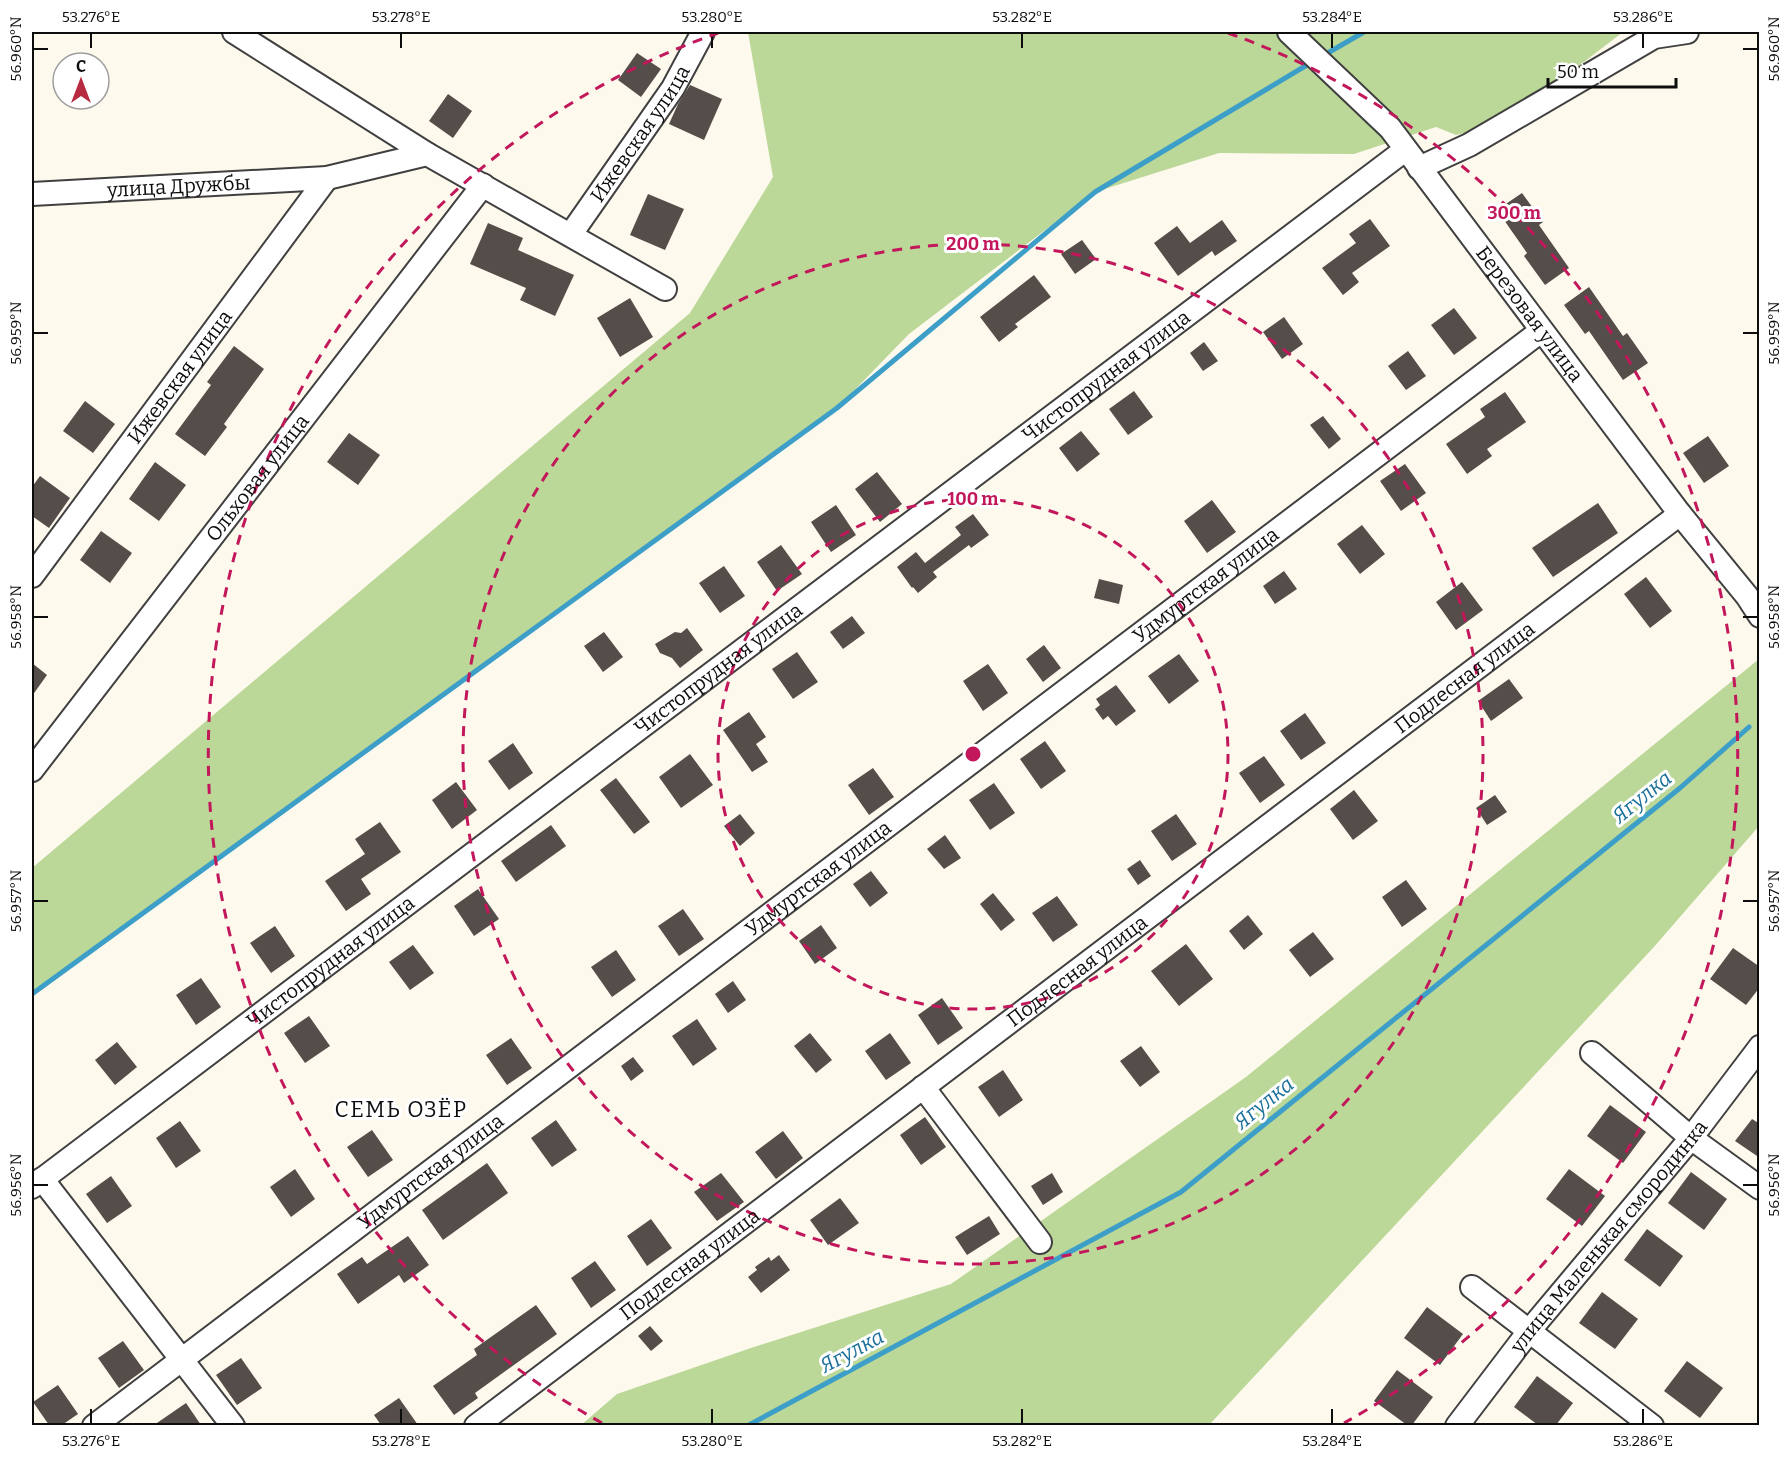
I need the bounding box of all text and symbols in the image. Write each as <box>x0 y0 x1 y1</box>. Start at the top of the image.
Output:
text: 53.276°E <box>62 8 120 26</box>
text: 53.278°E <box>371 8 431 26</box>
text: 53.280°E <box>681 8 743 26</box>
text: 53.282°E <box>992 8 1052 26</box>
text: 53.284°E <box>1302 8 1362 26</box>
text: 53.286°E <box>1613 8 1673 26</box>
text: 56.960°N <box>7 16 25 82</box>
text: 56.960°N <box>1765 16 1783 82</box>
north arrow <box>51 51 111 111</box>
scale bar <box>1548 51 1676 89</box>
text: С <box>76 57 86 76</box>
street label: Ижевская улица <box>585 61 695 207</box>
text: 50 m <box>1557 61 1599 83</box>
street label: улица Дружбы <box>106 170 251 202</box>
text: 300 m <box>1487 202 1541 224</box>
text: 200 m <box>946 233 1000 255</box>
street label: Березовая улица <box>1471 241 1588 387</box>
text: 56.959°N <box>7 301 25 365</box>
text: 56.959°N <box>1765 301 1783 365</box>
street label: Ижевская улица <box>122 305 237 448</box>
street label: Чистопрудная улица <box>1017 305 1195 447</box>
street label: Ольховая улица <box>201 409 314 546</box>
text: 100 m <box>947 488 999 510</box>
street label: Удмуртская улица <box>1128 522 1283 648</box>
text: 56.958°N <box>7 585 25 649</box>
text: 56.958°N <box>1765 585 1783 649</box>
street label: Чистопрудная улица <box>630 598 807 740</box>
street label: Подлесная улица <box>1390 616 1539 738</box>
centre of rings <box>963 744 983 764</box>
water label: Ягулка <box>1606 765 1677 829</box>
street label: Удмуртская улица <box>740 815 896 941</box>
text: 56.957°N <box>7 870 25 932</box>
text: 56.957°N <box>1765 870 1783 932</box>
street label: Чистопрудная улица <box>242 890 419 1033</box>
street label: Подлесная улица <box>1002 910 1152 1032</box>
water label: Ягулка <box>1228 1071 1299 1135</box>
district label: СЕМЬ ОЗЁР <box>334 1096 468 1123</box>
street label: Удмуртская улица <box>353 1108 508 1234</box>
street label: улица Маленькая смородинка <box>1505 1115 1712 1358</box>
text: 56.956°N <box>7 1153 25 1217</box>
text: 56.956°N <box>1765 1153 1783 1217</box>
street label: Подлесная улица <box>615 1203 765 1325</box>
water label: Ягулка <box>815 1323 889 1379</box>
text: 53.276°E <box>62 1432 120 1450</box>
text: 53.278°E <box>371 1432 431 1450</box>
text: 53.280°E <box>681 1432 743 1450</box>
text: 53.282°E <box>992 1432 1052 1450</box>
text: 53.284°E <box>1302 1432 1362 1450</box>
text: 53.286°E <box>1613 1432 1673 1450</box>

